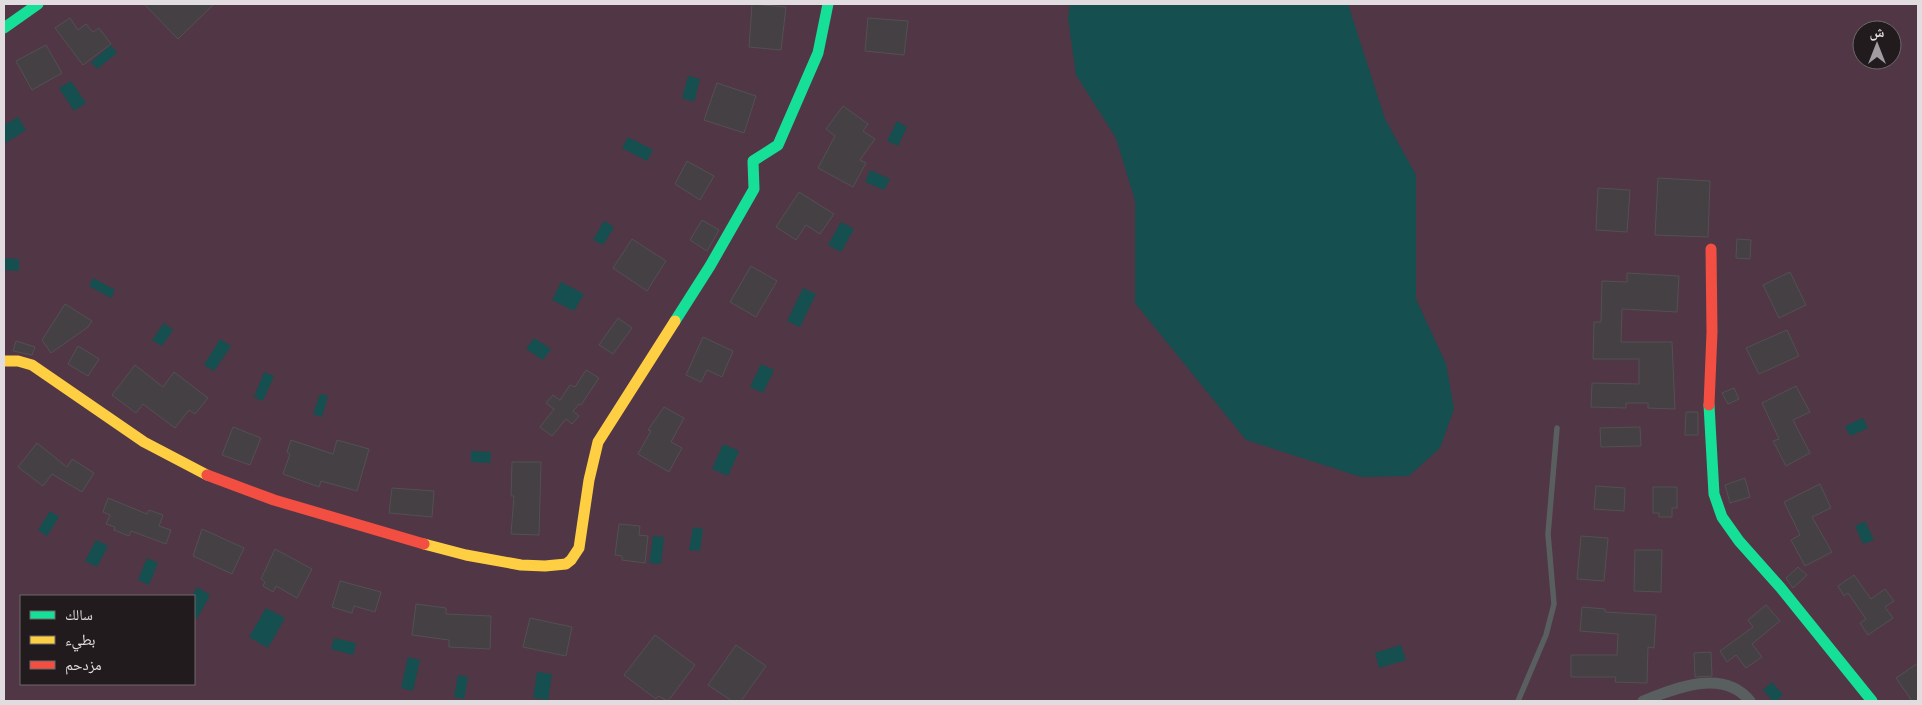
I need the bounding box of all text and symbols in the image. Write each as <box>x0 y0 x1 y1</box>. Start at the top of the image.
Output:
north arrow <box>1852 20 1902 70</box>
text: ش <box>1870 23 1885 41</box>
legend <box>20 595 195 685</box>
text: سالك <box>65 605 93 624</box>
text: بطيء <box>65 630 95 652</box>
text: مزدحم <box>65 655 102 675</box>

